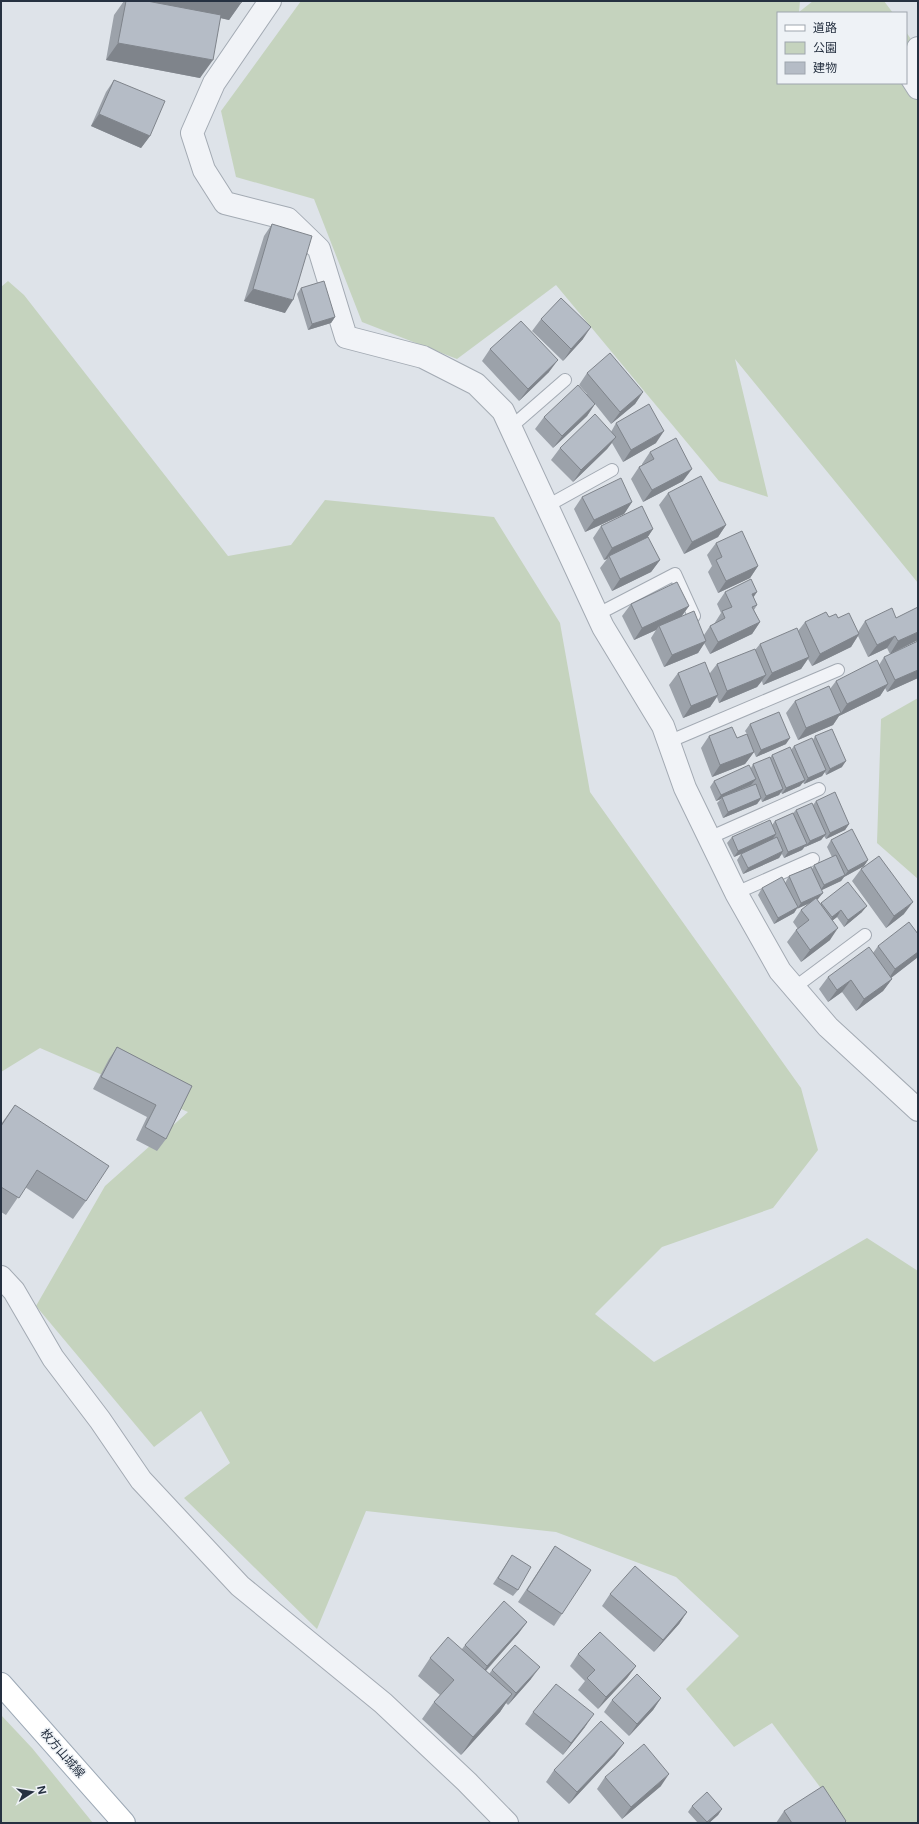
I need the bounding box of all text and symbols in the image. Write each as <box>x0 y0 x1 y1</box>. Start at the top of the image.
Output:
legend <box>777 12 907 84</box>
text: 道路 <box>813 20 837 35</box>
text: 公園 <box>813 40 837 55</box>
text: 建物 <box>813 60 837 75</box>
street label: 枚方山城線 <box>38 1725 88 1781</box>
north arrow <box>12 1772 52 1812</box>
text: N <box>34 1784 50 1795</box>

